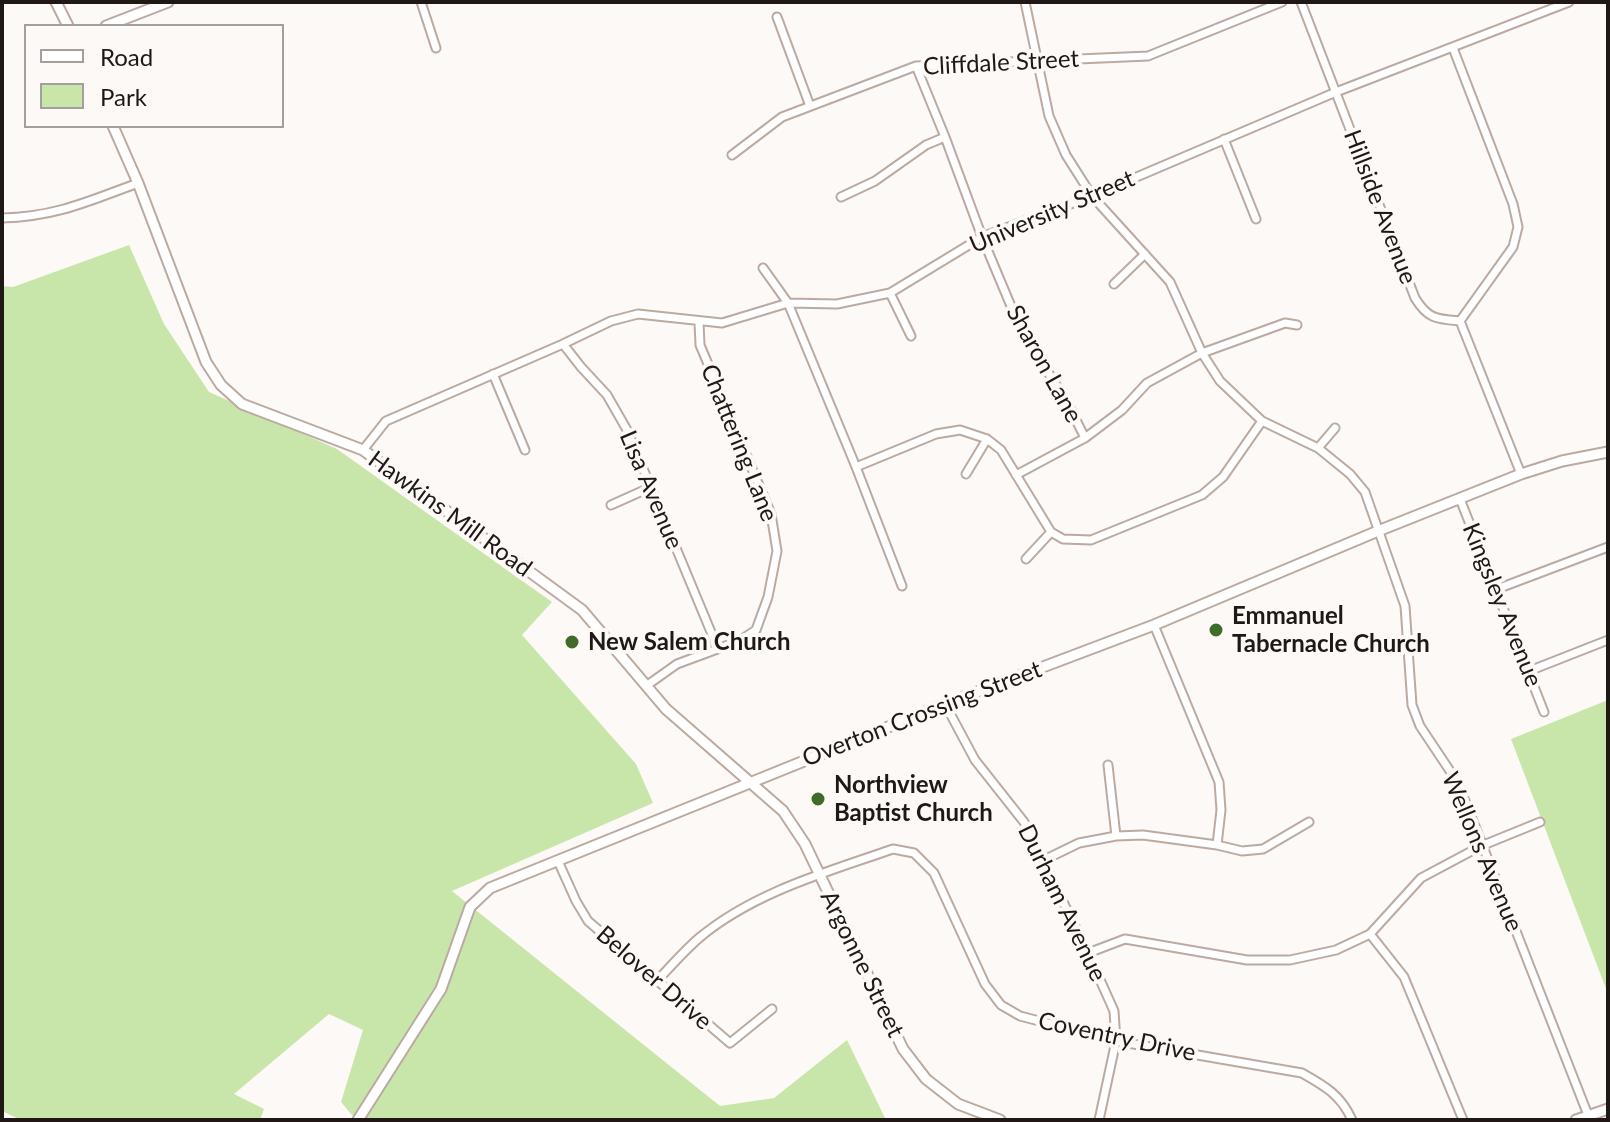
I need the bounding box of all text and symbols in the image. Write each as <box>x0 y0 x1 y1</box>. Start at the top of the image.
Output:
legend <box>24 24 284 128</box>
text: Road <box>100 42 153 71</box>
street label: Cliffdale Street <box>922 45 1080 81</box>
text: Park <box>100 82 147 111</box>
street label: Hillside Avenue <box>1337 126 1423 288</box>
street label: University Street <box>965 164 1139 260</box>
street label: Sharon Lane <box>1000 300 1088 428</box>
street label: Chattering Lane <box>694 360 784 526</box>
street label: Lisa Avenue <box>613 426 689 554</box>
street label: Hawkins Mill Road <box>363 445 537 583</box>
street label: Kingsley Avenue <box>1456 519 1548 691</box>
place label: Emmanuel Tabernacle Church <box>1232 602 1430 658</box>
marker: Emmanuel Tabernacle Church <box>1207 621 1225 639</box>
place label: New Salem Church <box>588 628 790 656</box>
marker: New Salem Church <box>563 633 581 651</box>
street label: Overton Crossing Street <box>798 655 1046 773</box>
street label: Wellons Avenue <box>1435 768 1529 936</box>
place label: Northview Baptist Church <box>834 771 993 827</box>
marker: Northview Baptist Church <box>809 790 827 808</box>
street label: Durham Avenue <box>1012 820 1112 986</box>
street label: Argonne Street <box>814 886 910 1042</box>
street label: Belover Drive <box>590 920 718 1036</box>
street label: Coventry Drive <box>1036 1006 1198 1068</box>

